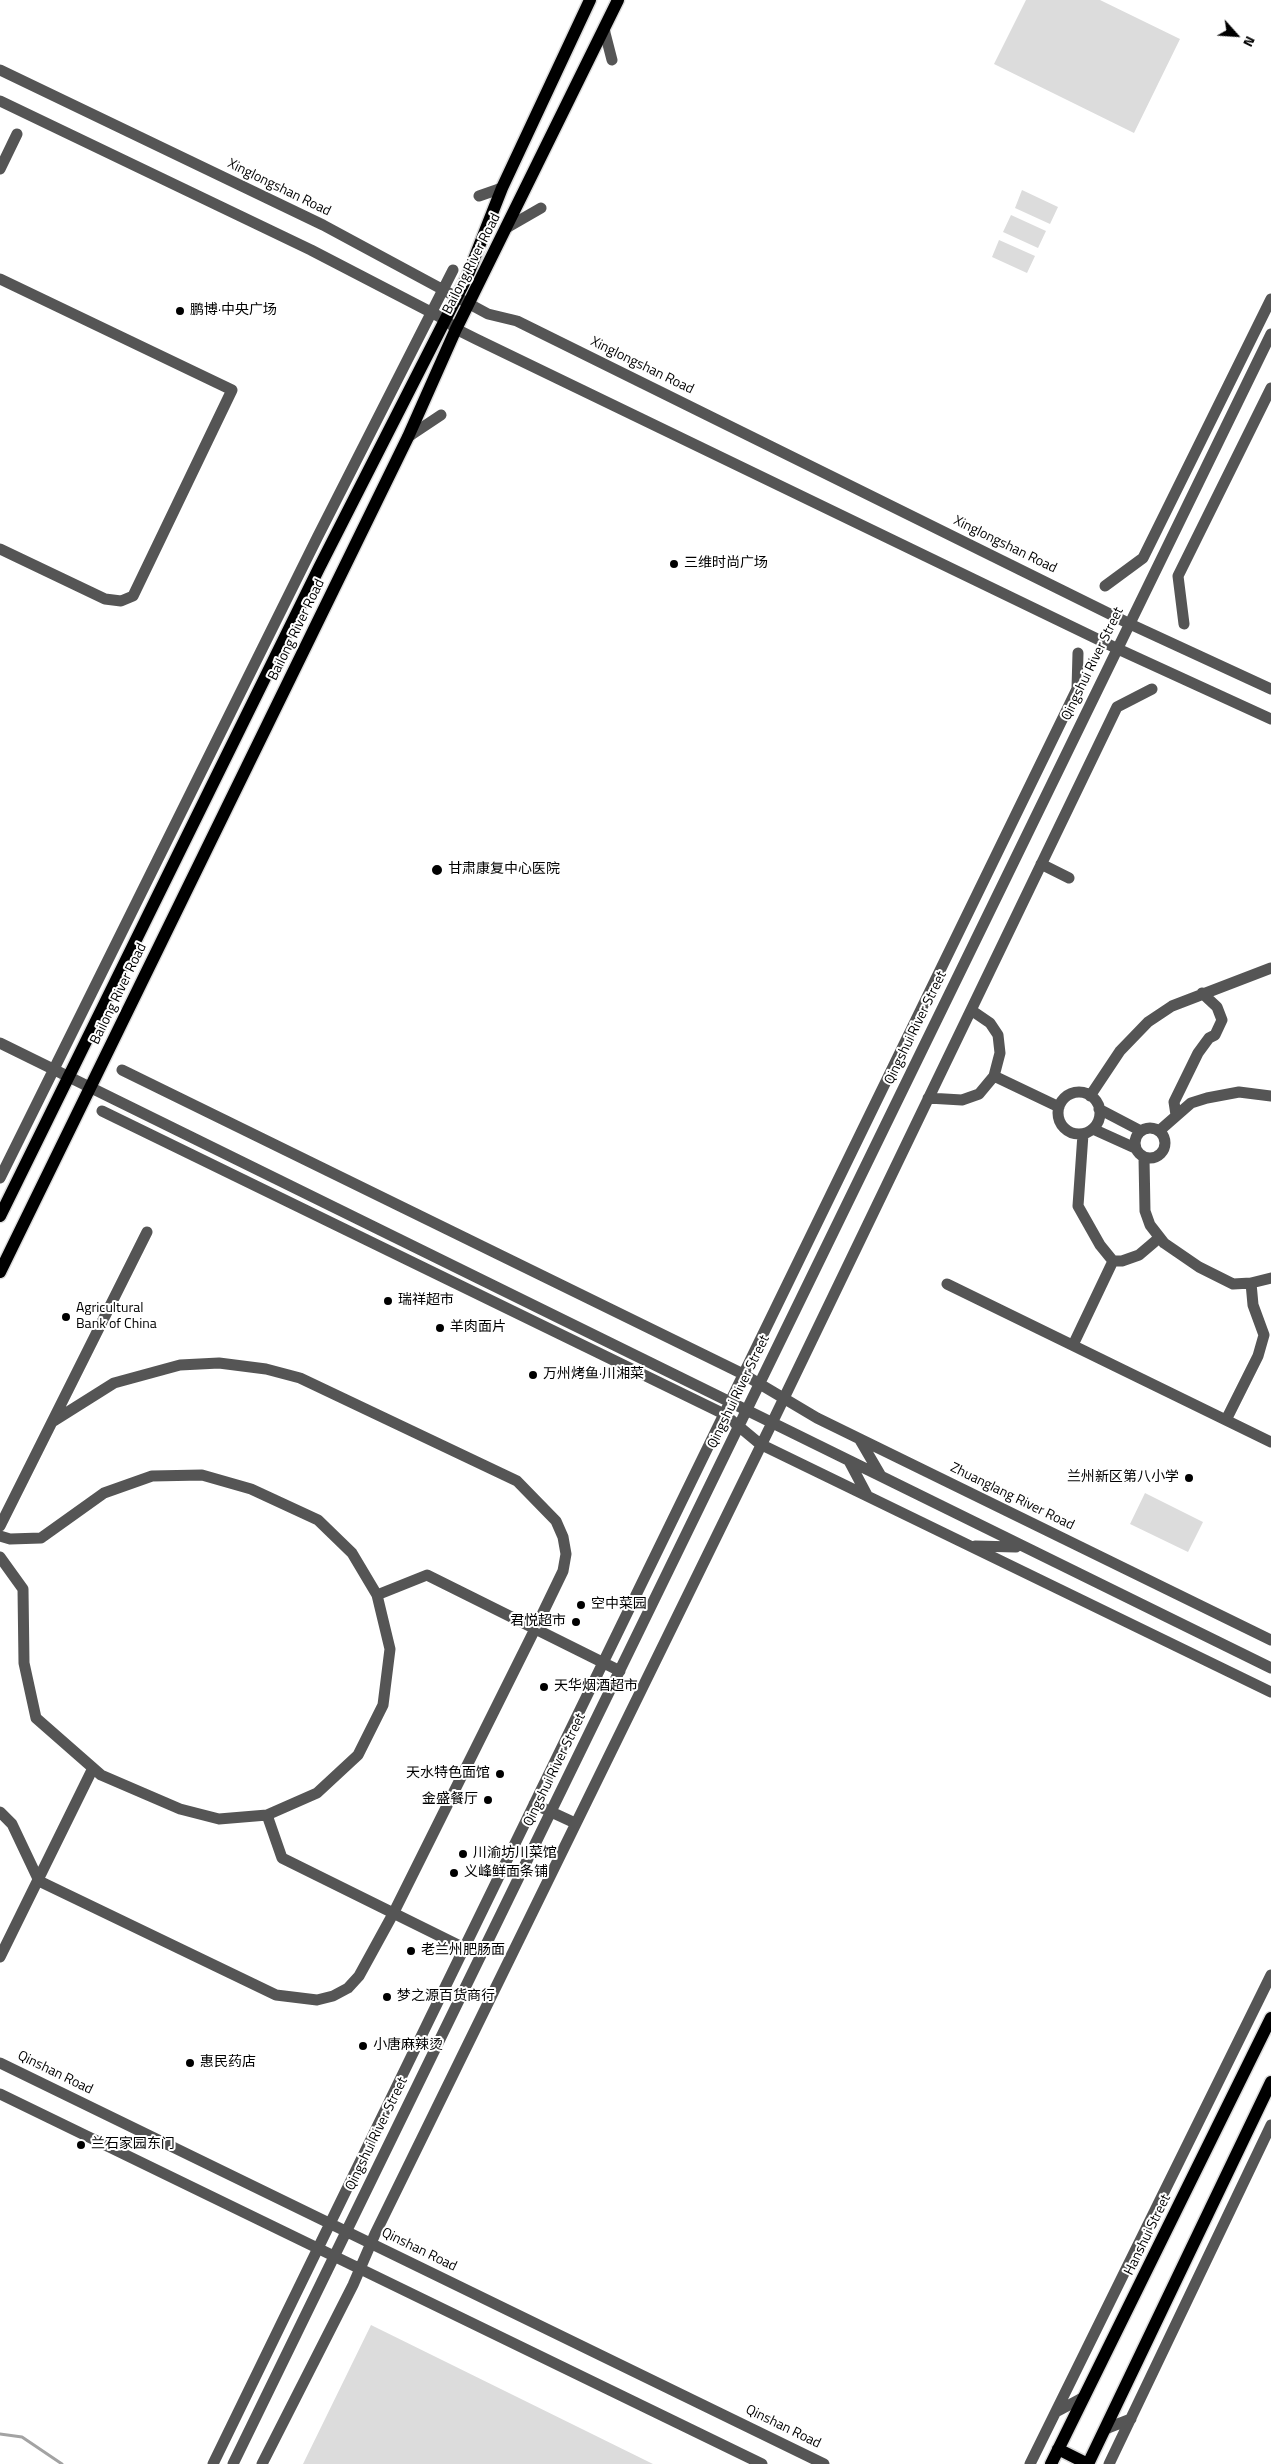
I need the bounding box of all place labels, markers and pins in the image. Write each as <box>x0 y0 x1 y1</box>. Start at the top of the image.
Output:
place label: 鹏博·中央广场 <box>190 303 277 319</box>
marker: 鹏博·中央广场 <box>174 305 186 317</box>
place label: 三维时尚广场 <box>684 556 768 572</box>
marker: 三维时尚广场 <box>668 558 680 570</box>
place label: 甘肃康复中心医院 <box>448 862 560 878</box>
marker: 甘肃康复中心医院 <box>430 863 444 877</box>
place label: 瑞祥超市 <box>398 1293 454 1309</box>
marker: 瑞祥超市 <box>382 1295 394 1307</box>
place label: Agricultural Bank of China <box>76 1301 157 1334</box>
marker: Agricultural Bank of China <box>60 1311 72 1323</box>
place label: 羊肉面片 <box>450 1320 506 1336</box>
marker: 羊肉面片 <box>434 1322 446 1334</box>
place label: 万州烤鱼·川湘菜 <box>543 1367 644 1383</box>
marker: 万州烤鱼·川湘菜 <box>527 1369 539 1381</box>
place label: 兰州新区第八小学 <box>1067 1470 1179 1486</box>
marker: 兰州新区第八小学 <box>1183 1472 1195 1484</box>
place label: 空中菜园 <box>591 1597 647 1613</box>
marker: 空中菜园 <box>575 1599 587 1611</box>
place label: 君悦超市 <box>510 1614 566 1630</box>
marker: 君悦超市 <box>570 1616 582 1628</box>
place label: 天华烟酒超市 <box>554 1679 638 1695</box>
marker: 天华烟酒超市 <box>538 1681 550 1693</box>
place label: 天水特色面馆 <box>406 1766 490 1782</box>
marker: 天水特色面馆 <box>494 1768 506 1780</box>
place label: 金盛餐厅 <box>422 1792 478 1808</box>
marker: 金盛餐厅 <box>482 1794 494 1806</box>
place label: 川渝坊川菜馆 <box>473 1846 557 1862</box>
marker: 川渝坊川菜馆 <box>457 1848 469 1860</box>
place label: 义峰鲜面条铺 <box>464 1865 548 1881</box>
marker: 义峰鲜面条铺 <box>448 1867 460 1879</box>
place label: 老兰州肥肠面 <box>421 1943 505 1959</box>
marker: 老兰州肥肠面 <box>405 1945 417 1957</box>
place label: 梦之源百货商行 <box>397 1989 495 2005</box>
marker: 梦之源百货商行 <box>381 1991 393 2003</box>
place label: 小唐麻辣烫 <box>373 2038 443 2054</box>
marker: 小唐麻辣烫 <box>357 2040 369 2052</box>
place label: 惠民药店 <box>200 2055 256 2071</box>
marker: 惠民药店 <box>184 2057 196 2069</box>
place label: 兰石家园东门 <box>91 2137 175 2153</box>
marker: 兰石家园东门 <box>75 2139 87 2151</box>

